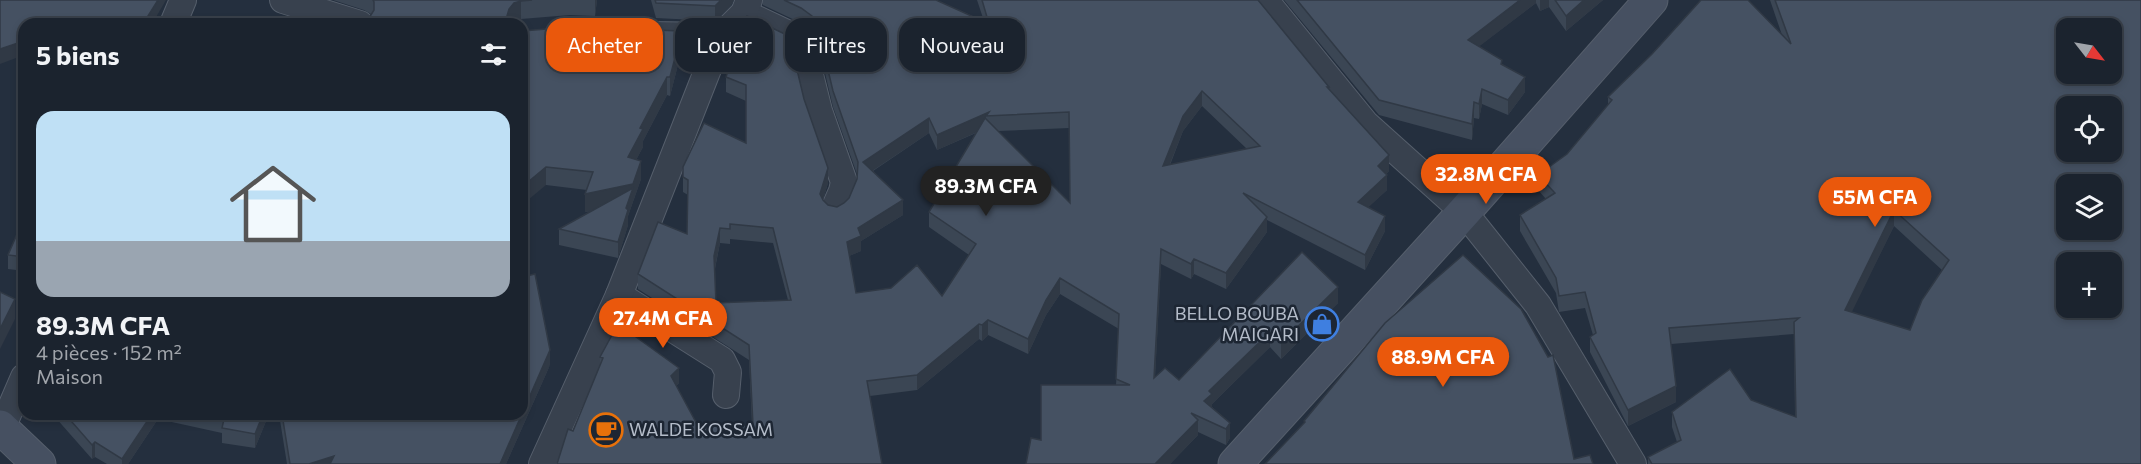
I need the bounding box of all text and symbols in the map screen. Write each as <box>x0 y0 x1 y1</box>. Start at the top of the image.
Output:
chip: Acheter <box>546 18 663 72</box>
chip: Louer <box>675 18 773 72</box>
chip: Filtres <box>785 18 887 72</box>
chip: Nouveau <box>899 18 1025 72</box>
north arrow <box>2056 18 2122 84</box>
map controls <box>2056 18 2122 318</box>
icon: filters <box>477 38 510 71</box>
text: 5 biens <box>36 39 120 70</box>
button: locate <box>2056 96 2122 162</box>
icon: home <box>219 150 327 258</box>
pin: 32.8M CFA <box>1417 154 1555 205</box>
text: 32.8M CFA <box>1435 161 1537 185</box>
pin: 89.3M CFA <box>917 166 1055 217</box>
text: 89.3M CFA <box>934 173 1038 197</box>
button: layers <box>2056 174 2122 240</box>
pin: 55M CFA <box>1820 177 1930 228</box>
text: 55M CFA <box>1832 184 1918 208</box>
button: + <box>2056 252 2122 318</box>
pin: 27.4M CFA <box>594 298 732 349</box>
place label: BELLO BOUBA MAIGARI <box>1175 302 1299 345</box>
text: 27.4M CFA <box>613 305 713 329</box>
shop icon: BELLO BOUBA MAIGARI <box>1304 306 1340 342</box>
text: 89.3M CFA <box>36 309 170 340</box>
pin: 88.9M CFA <box>1374 337 1512 388</box>
text: 4 pièces · 152 m² <box>36 340 182 364</box>
text: 88.9M CFA <box>1391 344 1495 368</box>
text: Maison <box>36 364 103 388</box>
cafe icon: WALDE KOSSAM <box>588 412 624 448</box>
place label: WALDE KOSSAM <box>629 418 773 440</box>

